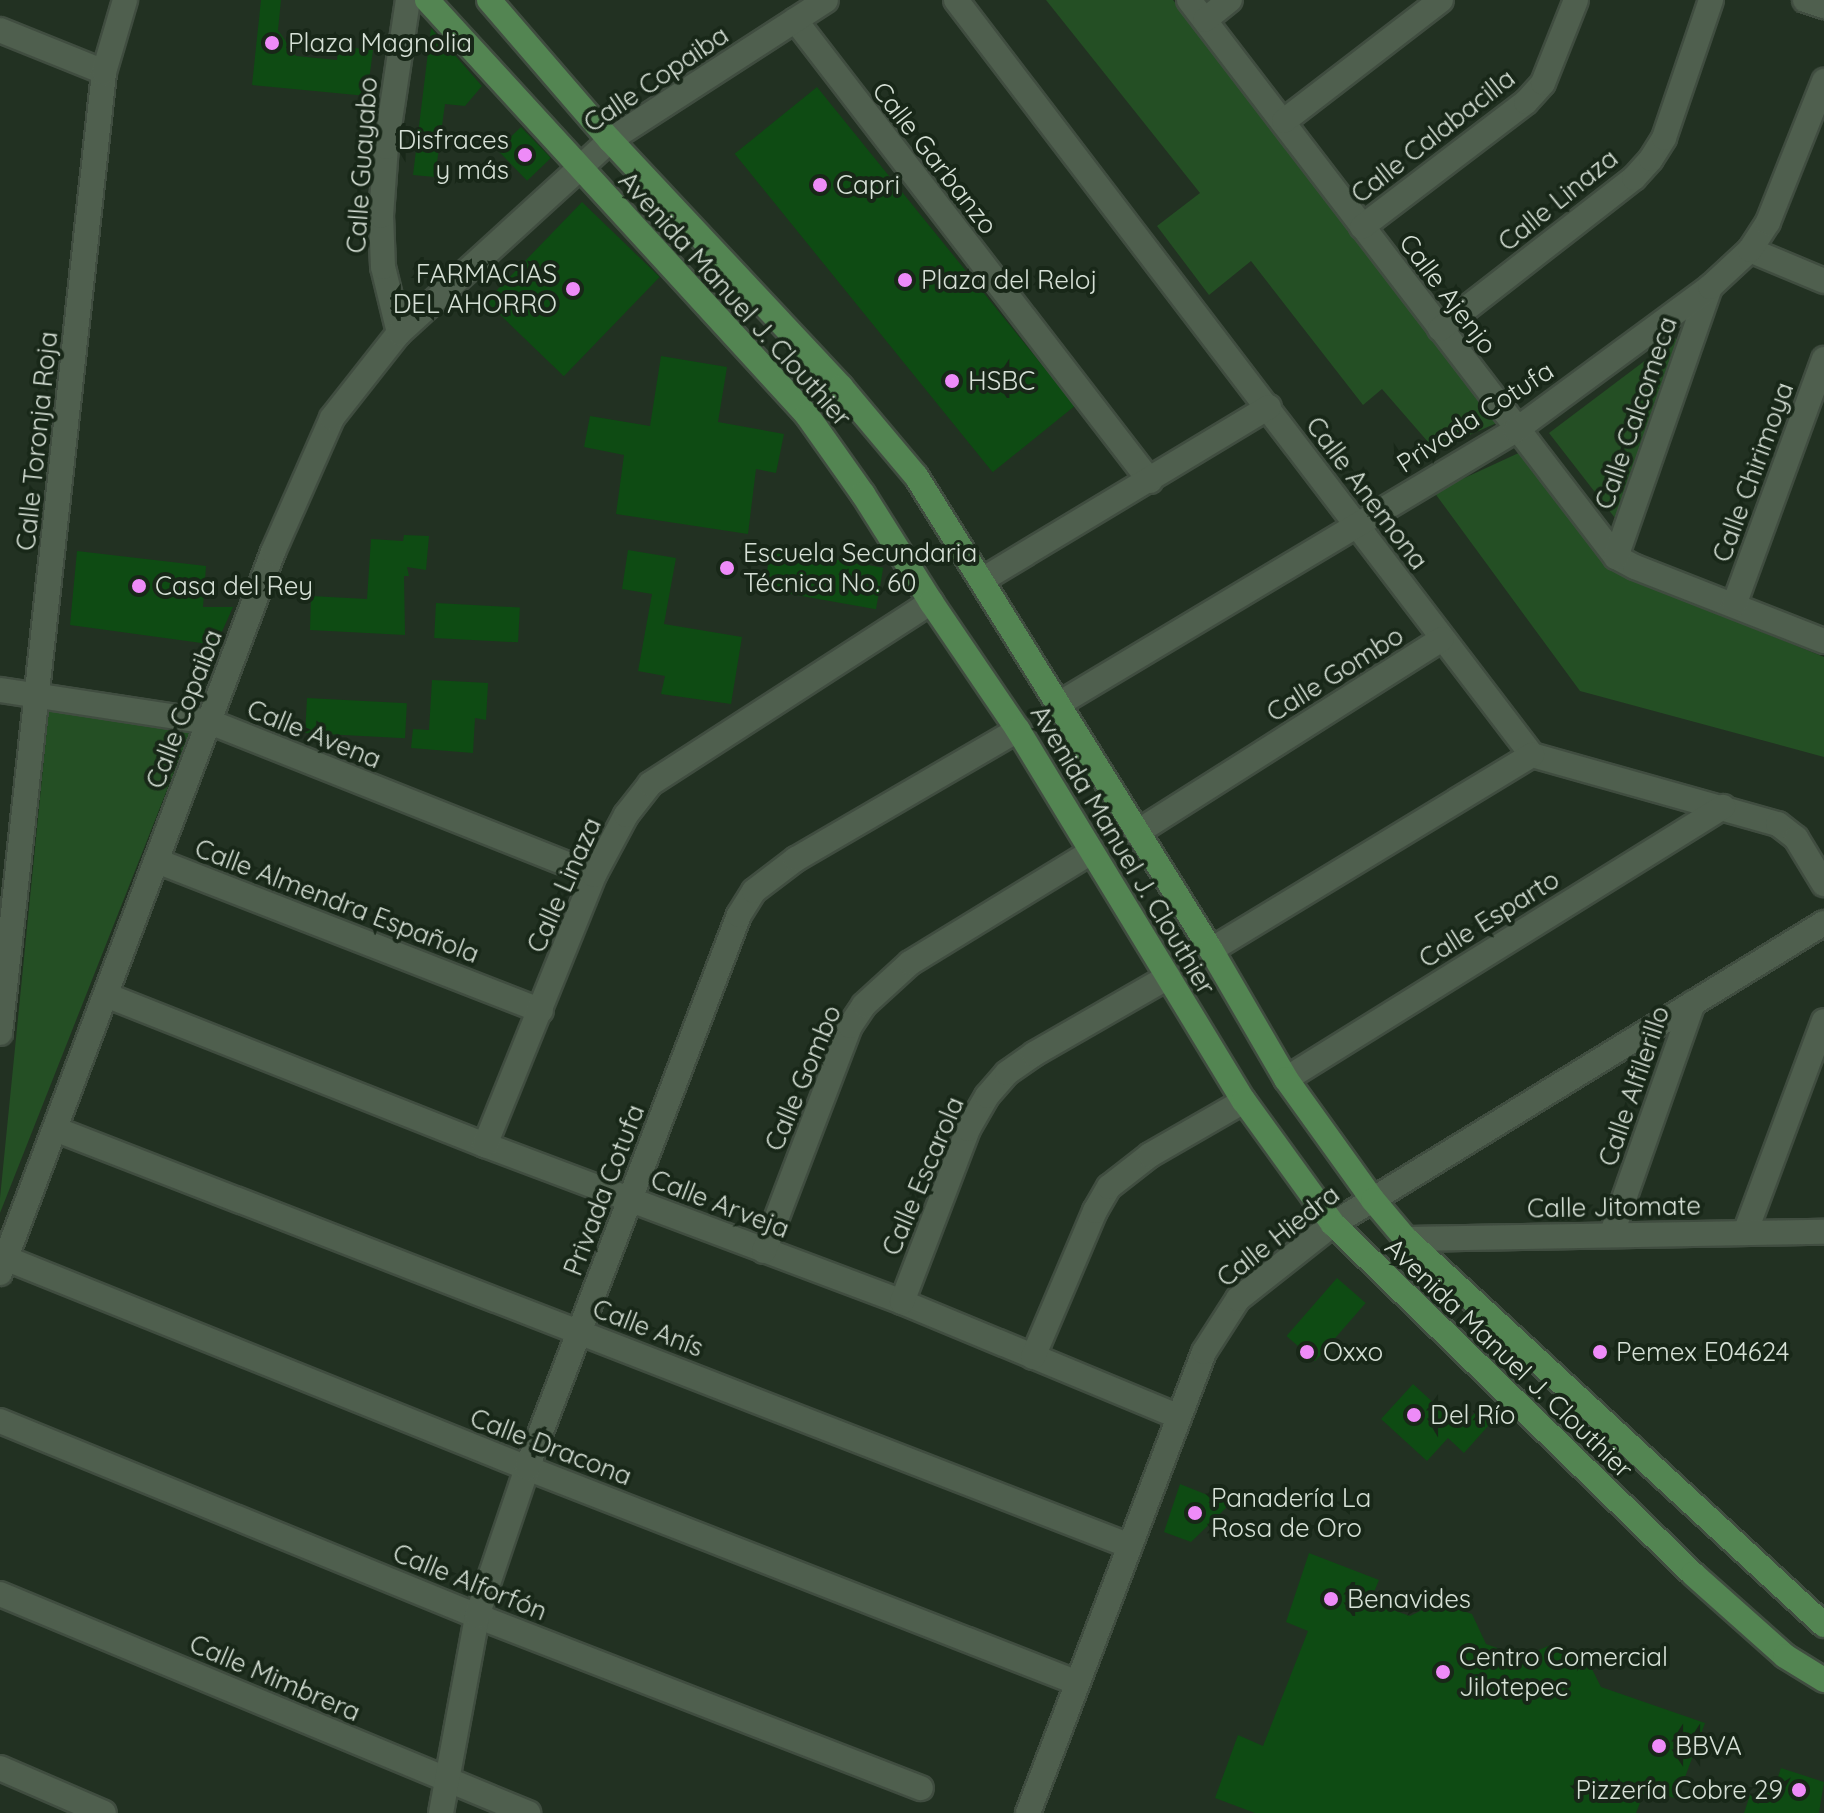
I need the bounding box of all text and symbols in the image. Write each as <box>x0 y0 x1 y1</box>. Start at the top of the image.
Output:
street label: Calle Copaiba <box>578 19 734 139</box>
place label: Plaza Magnolia <box>288 27 472 59</box>
marker: Plaza Magnolia <box>263 34 281 52</box>
street label: Calle Calabacilla <box>1345 62 1521 210</box>
street label: Calle Guayabo <box>340 76 384 254</box>
street label: Calle Garbanzo <box>866 76 1004 240</box>
place label: Disfraces y más <box>397 124 509 186</box>
street label: Calle Linaza <box>1492 142 1624 258</box>
marker: Disfraces y más <box>516 146 534 164</box>
street label: Avenida Manuel J. Clouthier <box>612 165 858 433</box>
place label: Capri <box>836 169 900 201</box>
marker: Capri <box>811 176 829 194</box>
street label: Calle Ajenjo <box>1393 228 1503 360</box>
place label: FARMACIAS DEL AHORRO <box>393 258 557 320</box>
place label: Plaza del Reloj <box>921 264 1097 296</box>
marker: Plaza del Reloj <box>896 271 914 289</box>
marker: FARMACIAS DEL AHORRO <box>564 280 582 298</box>
street label: Calle Calcomeca <box>1588 313 1684 513</box>
street label: Calle Toronja Roja <box>10 330 64 552</box>
street label: Privada Cotufa <box>1391 355 1559 479</box>
place label: HSBC <box>968 365 1035 397</box>
marker: HSBC <box>943 372 961 390</box>
street label: Calle Chirimoya <box>1706 378 1800 566</box>
street label: Calle Anemona <box>1299 411 1435 575</box>
place label: Escuela Secundaria Técnica No. 60 <box>743 537 977 598</box>
marker: Escuela Secundaria Técnica No. 60 <box>718 559 736 577</box>
place label: Casa del Rey <box>155 570 313 602</box>
marker: Casa del Rey <box>130 577 148 595</box>
street label: Calle Gombo <box>1261 620 1409 728</box>
street label: Calle Copaiba <box>139 625 229 793</box>
street label: Calle Avena <box>243 693 385 775</box>
street label: Avenida Manuel J. Clouthier <box>1024 700 1222 1000</box>
street label: Calle Linaza <box>520 813 608 957</box>
street label: Calle Almendra Española <box>191 832 483 970</box>
street label: Calle Esparto <box>1413 864 1565 974</box>
street label: Calle Gombo <box>758 1000 848 1156</box>
street label: Calle Alfilerillo <box>1592 1002 1676 1170</box>
street label: Calle Escarola <box>876 1092 970 1260</box>
street label: Privada Cotufa <box>557 1100 651 1280</box>
street label: Calle Arveja <box>647 1163 793 1245</box>
street label: Calle Hiedra <box>1211 1179 1345 1293</box>
street label: Calle Jitomate <box>1527 1190 1701 1224</box>
street label: Avenida Manuel J. Clouthier <box>1379 1231 1639 1485</box>
street label: Calle Anís <box>588 1293 708 1363</box>
place label: Oxxo <box>1323 1336 1383 1368</box>
place label: Pemex E04624 <box>1616 1336 1789 1368</box>
marker: Oxxo <box>1298 1343 1316 1361</box>
marker: Pemex E04624 <box>1591 1343 1609 1361</box>
place label: Del Río <box>1430 1399 1515 1431</box>
street label: Calle Dracona <box>466 1402 636 1492</box>
marker: Del Río <box>1405 1406 1423 1424</box>
place label: Panadería La Rosa de Oro <box>1211 1482 1371 1544</box>
marker: Panadería La Rosa de Oro <box>1186 1504 1204 1522</box>
street label: Calle Alforfón <box>388 1537 552 1627</box>
place label: Benavides <box>1347 1583 1471 1615</box>
marker: Benavides <box>1322 1590 1340 1608</box>
street label: Calle Mimbrera <box>185 1628 365 1728</box>
place label: Centro Comercial Jilotepec <box>1459 1641 1668 1702</box>
marker: Centro Comercial Jilotepec <box>1434 1663 1452 1681</box>
place label: BBVA <box>1675 1730 1742 1762</box>
marker: BBVA <box>1650 1737 1668 1755</box>
place label: Pizzería Cobre 29 <box>1576 1774 1783 1806</box>
marker: Pizzería Cobre 29 <box>1790 1781 1808 1799</box>

